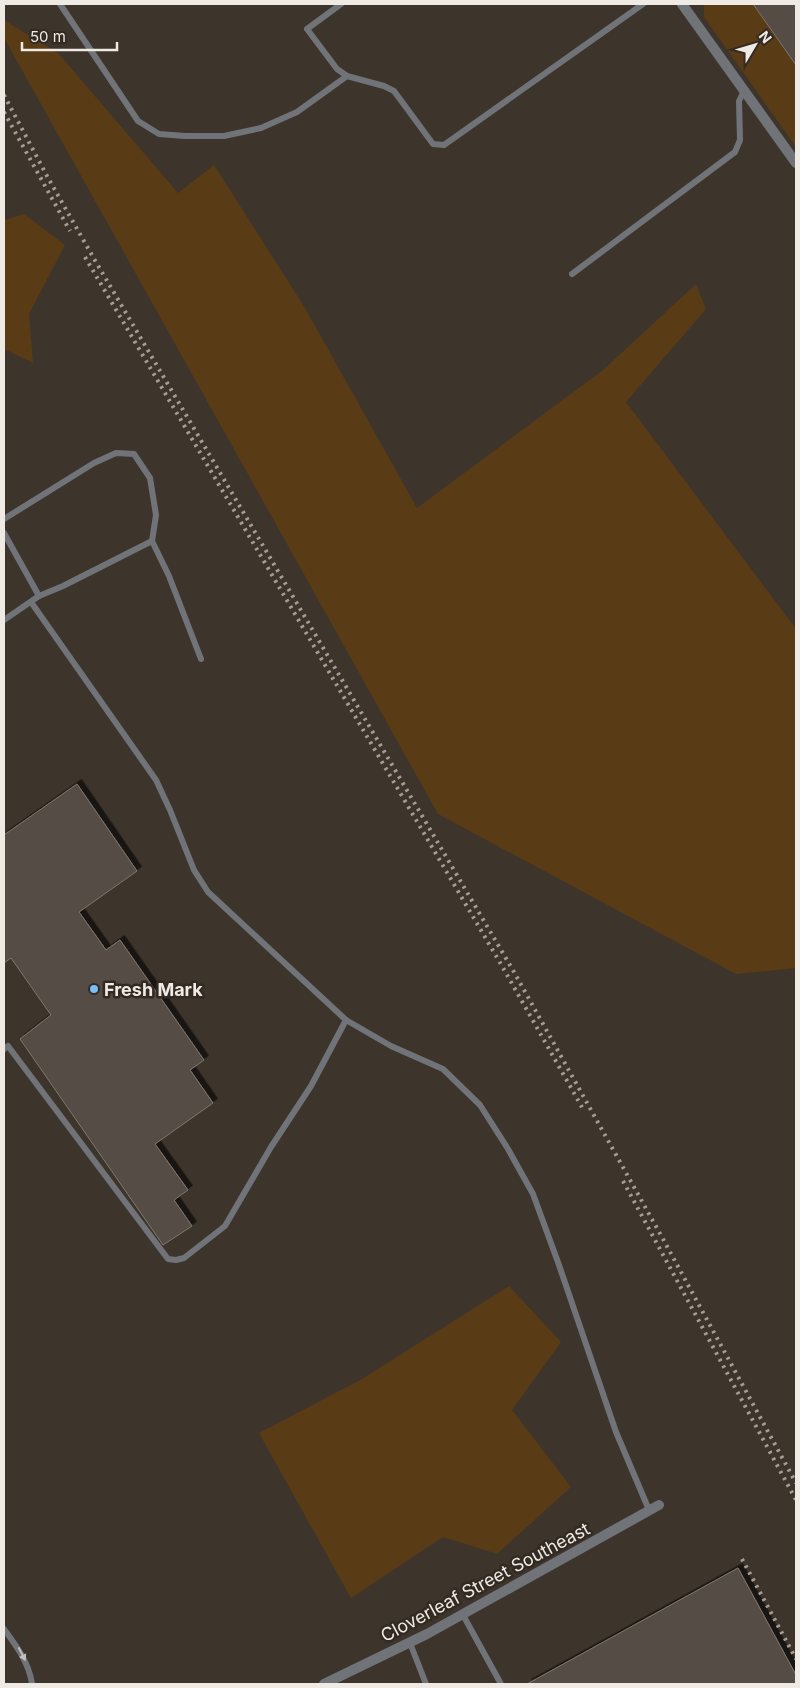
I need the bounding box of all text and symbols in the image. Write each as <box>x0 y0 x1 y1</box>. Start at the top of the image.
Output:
scale bar <box>22 20 118 52</box>
north arrow <box>730 20 780 70</box>
text: 50 m <box>30 27 66 46</box>
text: N <box>756 27 776 46</box>
place label: Fresh Mark <box>104 979 203 1000</box>
marker: Fresh Mark <box>88 983 100 995</box>
street label: Cloverleaf Street Southeast <box>377 1518 593 1646</box>
one-way arrow <box>18 1647 26 1662</box>

